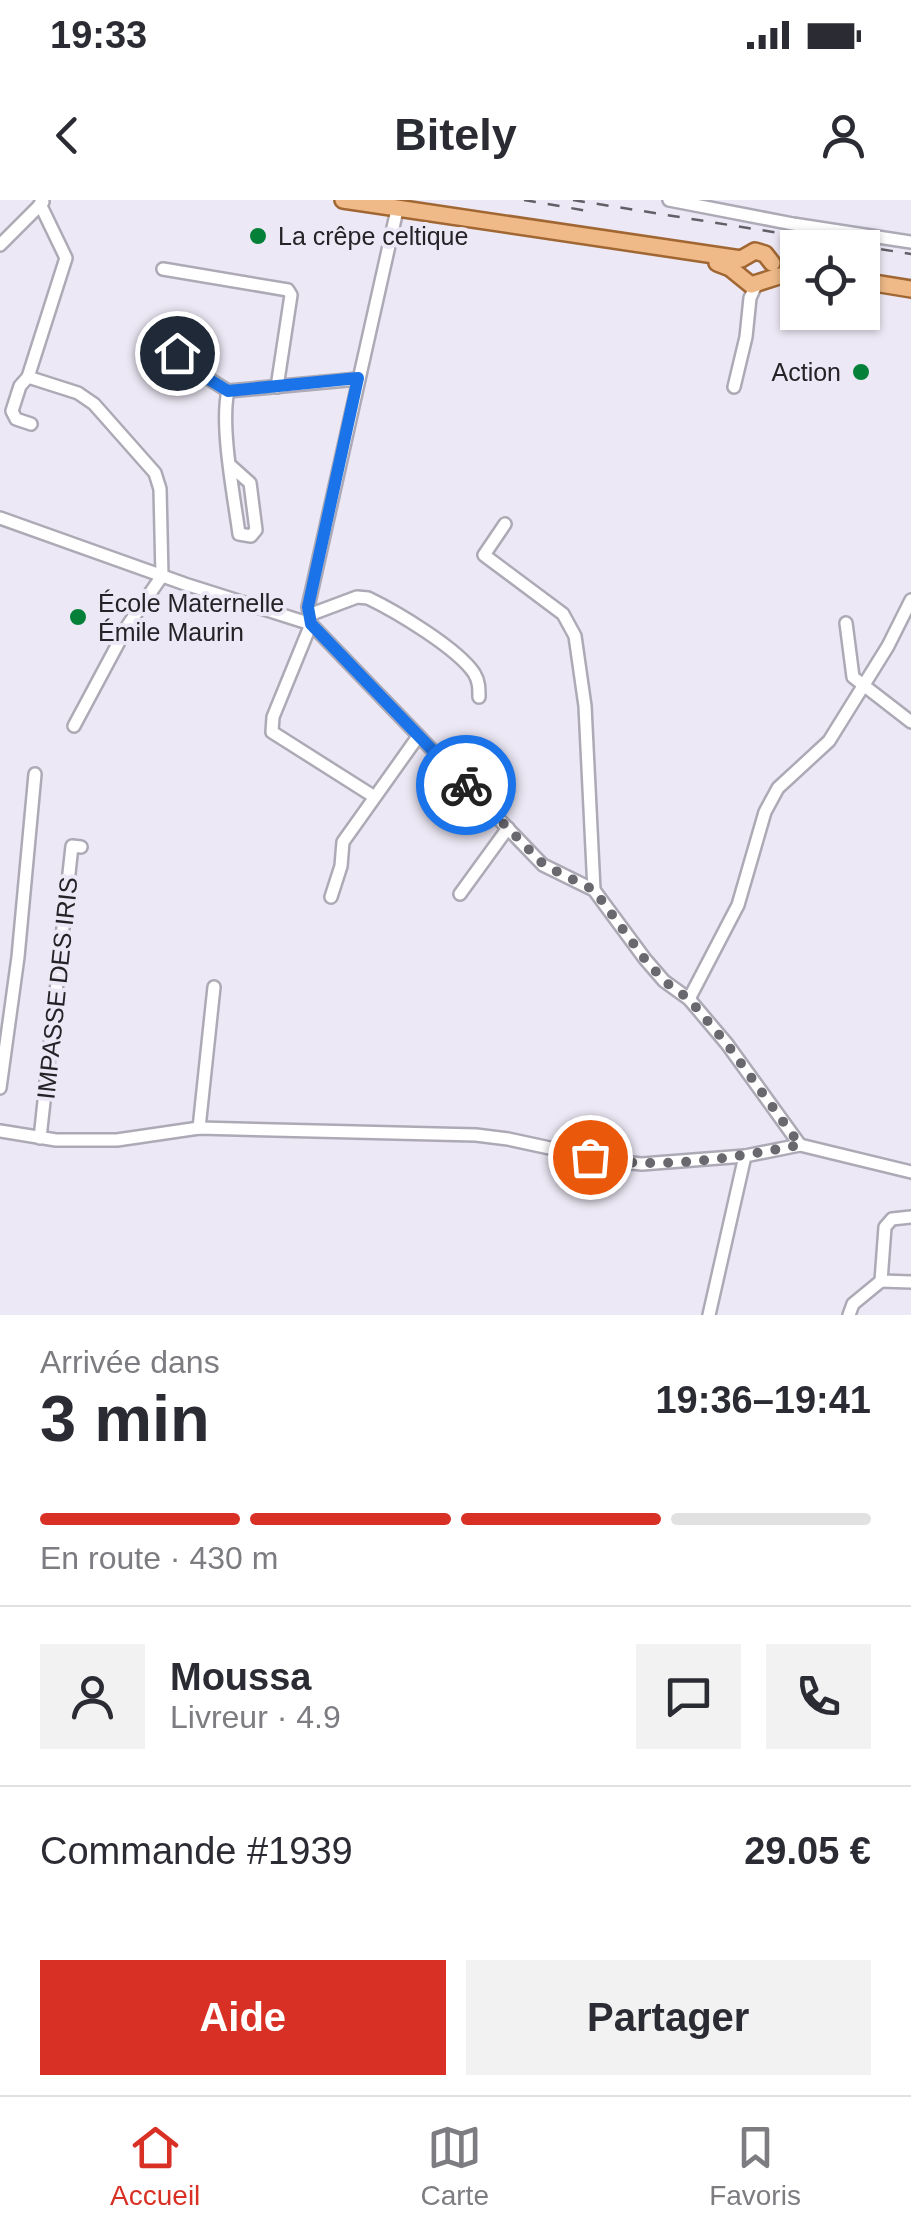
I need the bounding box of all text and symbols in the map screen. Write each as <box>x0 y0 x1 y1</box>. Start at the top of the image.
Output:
text: 19:33 <box>50 14 147 56</box>
icon: back <box>40 108 95 163</box>
icon: person <box>816 108 871 163</box>
text: Bitely <box>394 109 517 160</box>
place label: La crêpe celtique <box>278 222 468 250</box>
marker: La crêpe celtique <box>247 225 269 247</box>
map controls <box>780 230 880 330</box>
button: locate <box>780 230 880 330</box>
pin <box>135 311 220 396</box>
icon: home <box>150 326 205 381</box>
place label: Action <box>772 358 841 386</box>
marker: Action <box>850 361 872 383</box>
place label: École Maternelle Émile Maurin <box>98 589 284 646</box>
marker: École Maternelle Émile Maurin <box>67 606 89 628</box>
courier <box>416 735 516 835</box>
icon: bike <box>439 758 494 813</box>
street label: IMPASSE DES IRIS <box>31 876 83 1100</box>
pin <box>548 1115 633 1200</box>
icon: bag <box>563 1130 618 1185</box>
text: Arrivée dans <box>40 1344 220 1380</box>
text: 19:36–19:41 <box>655 1379 871 1421</box>
text: 3 min <box>40 1382 210 1455</box>
text: En route · 430 m <box>40 1540 278 1576</box>
button: person <box>40 1644 145 1749</box>
button: chat <box>636 1644 741 1749</box>
button: phone <box>766 1644 871 1749</box>
text: Moussa <box>170 1656 311 1698</box>
text: Livreur · 4.9 <box>170 1699 341 1735</box>
text: Commande #1939 <box>40 1830 353 1872</box>
text: 29.05 € <box>744 1830 871 1872</box>
button: Aide <box>40 1960 446 2075</box>
button: Partager <box>466 1960 871 2075</box>
tab: Accueil <box>110 2120 200 2212</box>
tab: Carte <box>421 2120 489 2212</box>
tab: Favoris <box>709 2120 801 2212</box>

